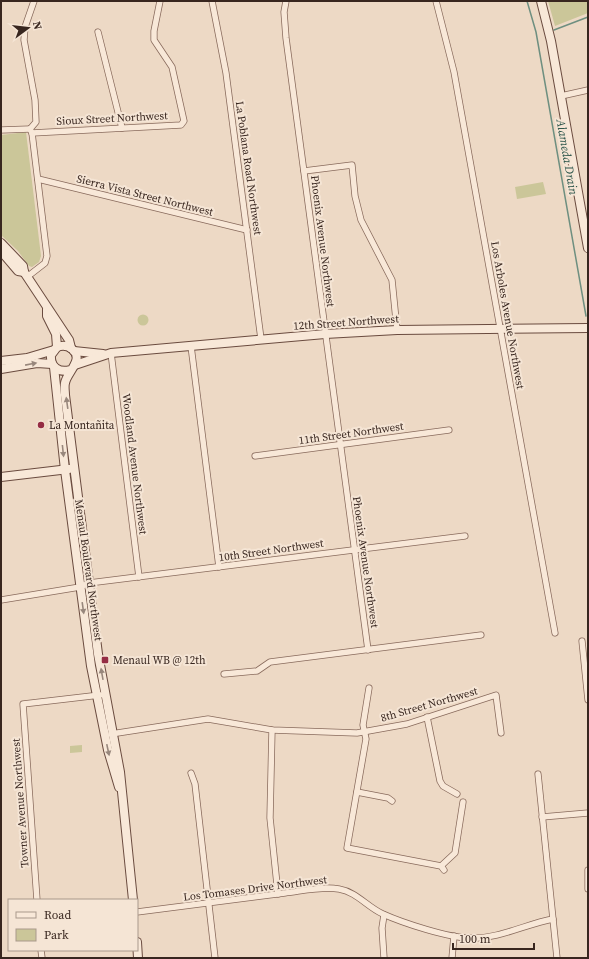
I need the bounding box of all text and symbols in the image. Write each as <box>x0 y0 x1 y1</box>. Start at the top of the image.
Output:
north arrow <box>8 8 48 48</box>
text: N <box>29 20 45 31</box>
street label: La Poblana Road Northwest <box>232 100 265 236</box>
street label: Sioux Street Northwest <box>56 108 168 129</box>
water label: Alameda Drain <box>552 117 582 196</box>
street label: Sierra Vista Street Northwest <box>75 171 215 220</box>
street label: Phoenix Avenue Northwest <box>307 174 338 308</box>
street label: Los Arboles Avenue Northwest <box>487 240 528 391</box>
street label: 12th Street Northwest <box>293 311 400 334</box>
one-way arrow <box>25 361 37 367</box>
street label: Woodland Avenue Northwest <box>118 393 151 536</box>
one-way arrow <box>63 397 69 409</box>
place label: La Montañita <box>49 418 115 433</box>
street label: 11th Street Northwest <box>298 419 405 448</box>
marker: La Montañita <box>36 420 46 430</box>
one-way arrow <box>60 445 66 457</box>
street label: Phoenix Avenue Northwest <box>349 495 382 629</box>
street label: Menaul Boulevard Northwest <box>71 498 106 642</box>
street label: 10th Street Northwest <box>218 536 325 565</box>
one-way arrow <box>80 602 86 614</box>
place label: Menaul WB @ 12th <box>113 653 206 668</box>
marker: Menaul WB @ 12th <box>100 655 110 665</box>
one-way arrow <box>98 668 104 681</box>
street label: 8th Street Northwest <box>379 683 480 725</box>
street label: Towner Avenue Northwest <box>8 738 32 868</box>
one-way arrow <box>106 744 112 756</box>
street label: Los Tomases Drive Northwest <box>182 872 328 905</box>
legend <box>8 899 138 951</box>
text: Road <box>44 907 71 923</box>
scale bar <box>453 925 534 951</box>
text: Park <box>44 927 69 943</box>
text: 100 m <box>459 931 491 947</box>

